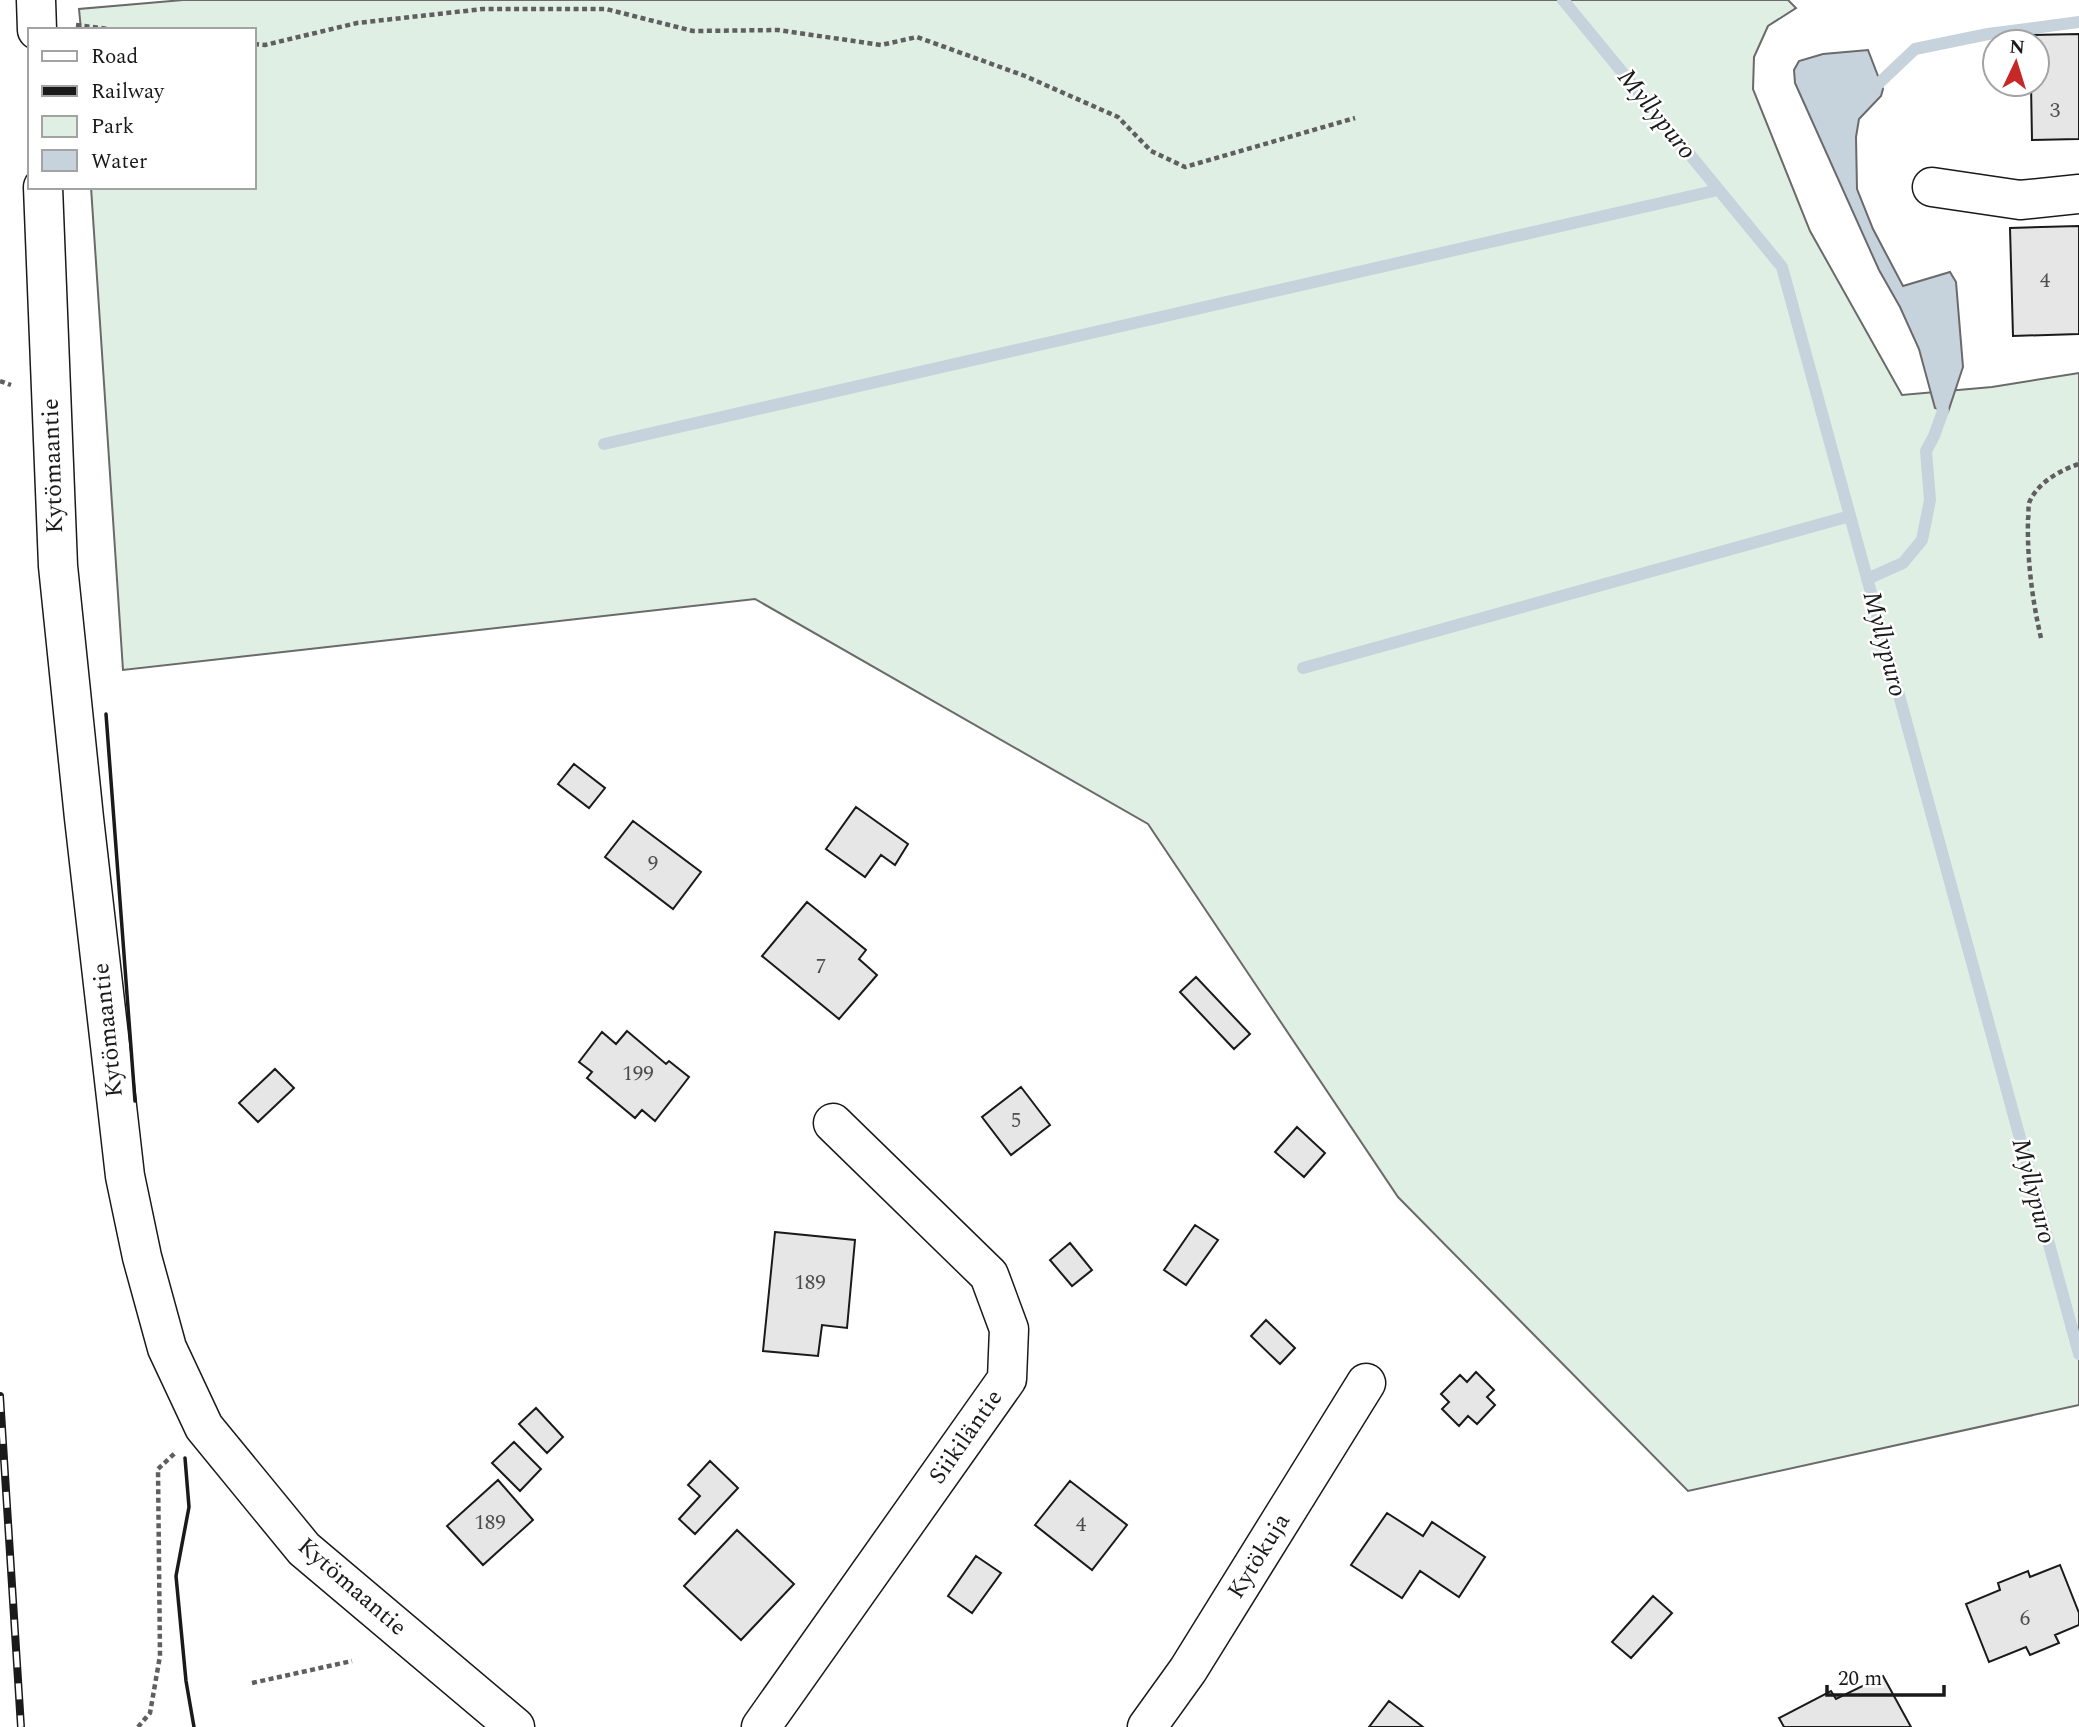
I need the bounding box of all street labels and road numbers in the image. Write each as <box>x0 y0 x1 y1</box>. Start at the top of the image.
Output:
street label: Kytömaantie <box>33 398 73 534</box>
street label: Kytömaantie <box>83 961 133 1099</box>
street label: Siikiläntie <box>920 1382 1012 1492</box>
street label: Kytökuja <box>1218 1506 1300 1606</box>
street label: Kytömaantie <box>289 1529 415 1645</box>

